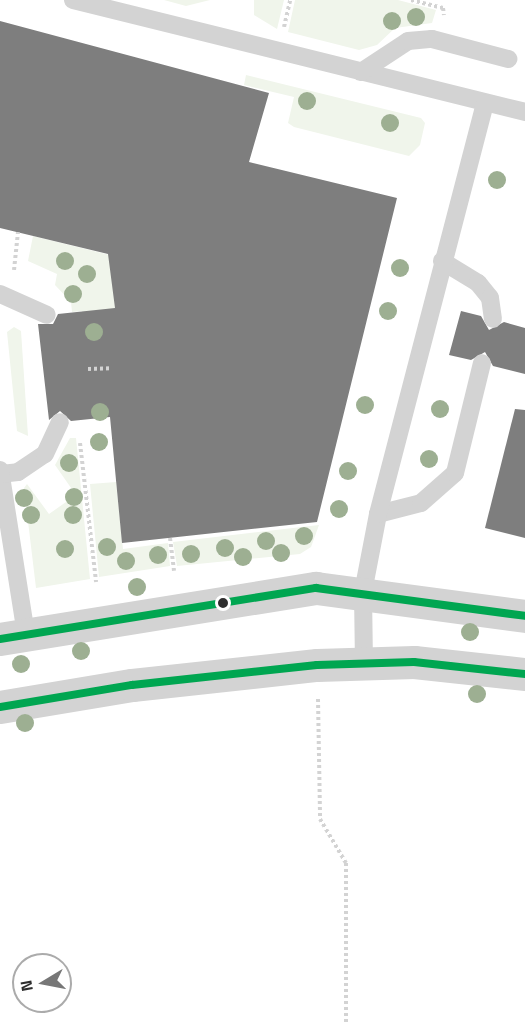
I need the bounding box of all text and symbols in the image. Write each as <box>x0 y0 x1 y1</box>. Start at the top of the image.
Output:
unlabelled marker <box>217 597 229 609</box>
north arrow <box>12 953 72 1013</box>
text: N <box>13 978 39 993</box>

